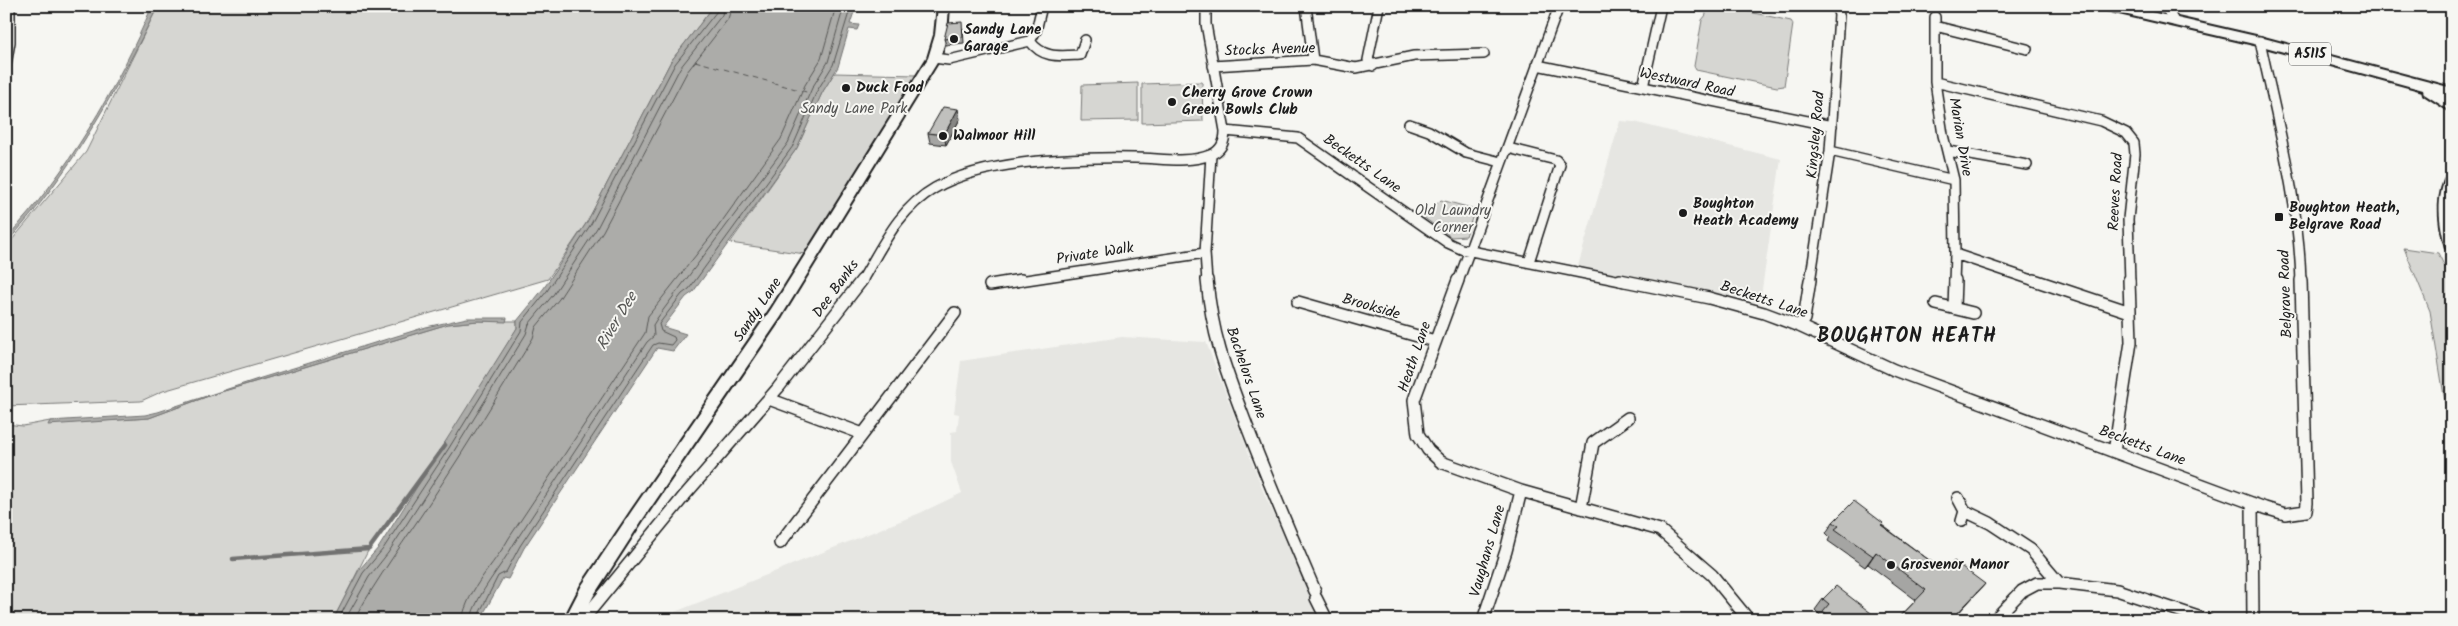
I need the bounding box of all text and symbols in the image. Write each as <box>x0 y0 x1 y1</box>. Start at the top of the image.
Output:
place label: Sandy Lane Garage <box>964 18 1042 59</box>
marker: Sandy Lane Garage <box>948 33 960 45</box>
street label: Stocks Avenue <box>1224 36 1316 64</box>
road number: A5115 <box>2289 42 2331 66</box>
street label: Westward Road <box>1637 61 1737 105</box>
place label: Duck Food <box>856 76 925 100</box>
place label: Cherry Grove Crown Green Bowls Club <box>1182 81 1313 122</box>
marker: Duck Food <box>840 82 852 94</box>
street label: Kingsley Road <box>1800 90 1832 180</box>
marker: Cherry Grove Crown Green Bowls Club <box>1166 96 1178 108</box>
street label: Marian Drive <box>1941 96 1979 179</box>
park label: Sandy Lane Park <box>801 97 908 121</box>
place label: Walmoor Hill <box>953 124 1035 148</box>
street label: Becketts Lane <box>1318 128 1406 200</box>
marker: Walmoor Hill <box>937 130 949 142</box>
street label: Reeves Road <box>2102 152 2130 231</box>
place label: Boughton Heath Academy <box>1693 192 1799 233</box>
place label: Boughton Heath, Belgrave Road <box>2289 196 2400 237</box>
park label: Old Laundry Corner <box>1415 199 1492 240</box>
marker: Boughton Heath Academy <box>1677 207 1689 219</box>
marker: Boughton Heath, Belgrave Road <box>2273 211 2285 223</box>
street label: Private Walk <box>1055 236 1136 272</box>
street label: Belgrave Road <box>2272 249 2300 339</box>
street label: Dee Banks <box>807 254 866 323</box>
street label: Sandy Lane <box>727 273 789 347</box>
street label: Becketts Lane <box>1717 275 1811 326</box>
water label: River Dee <box>590 286 645 355</box>
street label: Brookside <box>1339 287 1403 327</box>
street label: Heath Lane <box>1392 318 1438 396</box>
district label: BOUGHTON HEATH <box>1817 321 1997 353</box>
street label: Bachelors Lane <box>1219 324 1273 422</box>
street label: Becketts Lane <box>2095 419 2189 473</box>
street label: Vaughans Lane <box>1463 502 1513 600</box>
place label: Grosvenor Manor <box>1901 553 2009 577</box>
marker: Grosvenor Manor <box>1885 559 1897 571</box>

